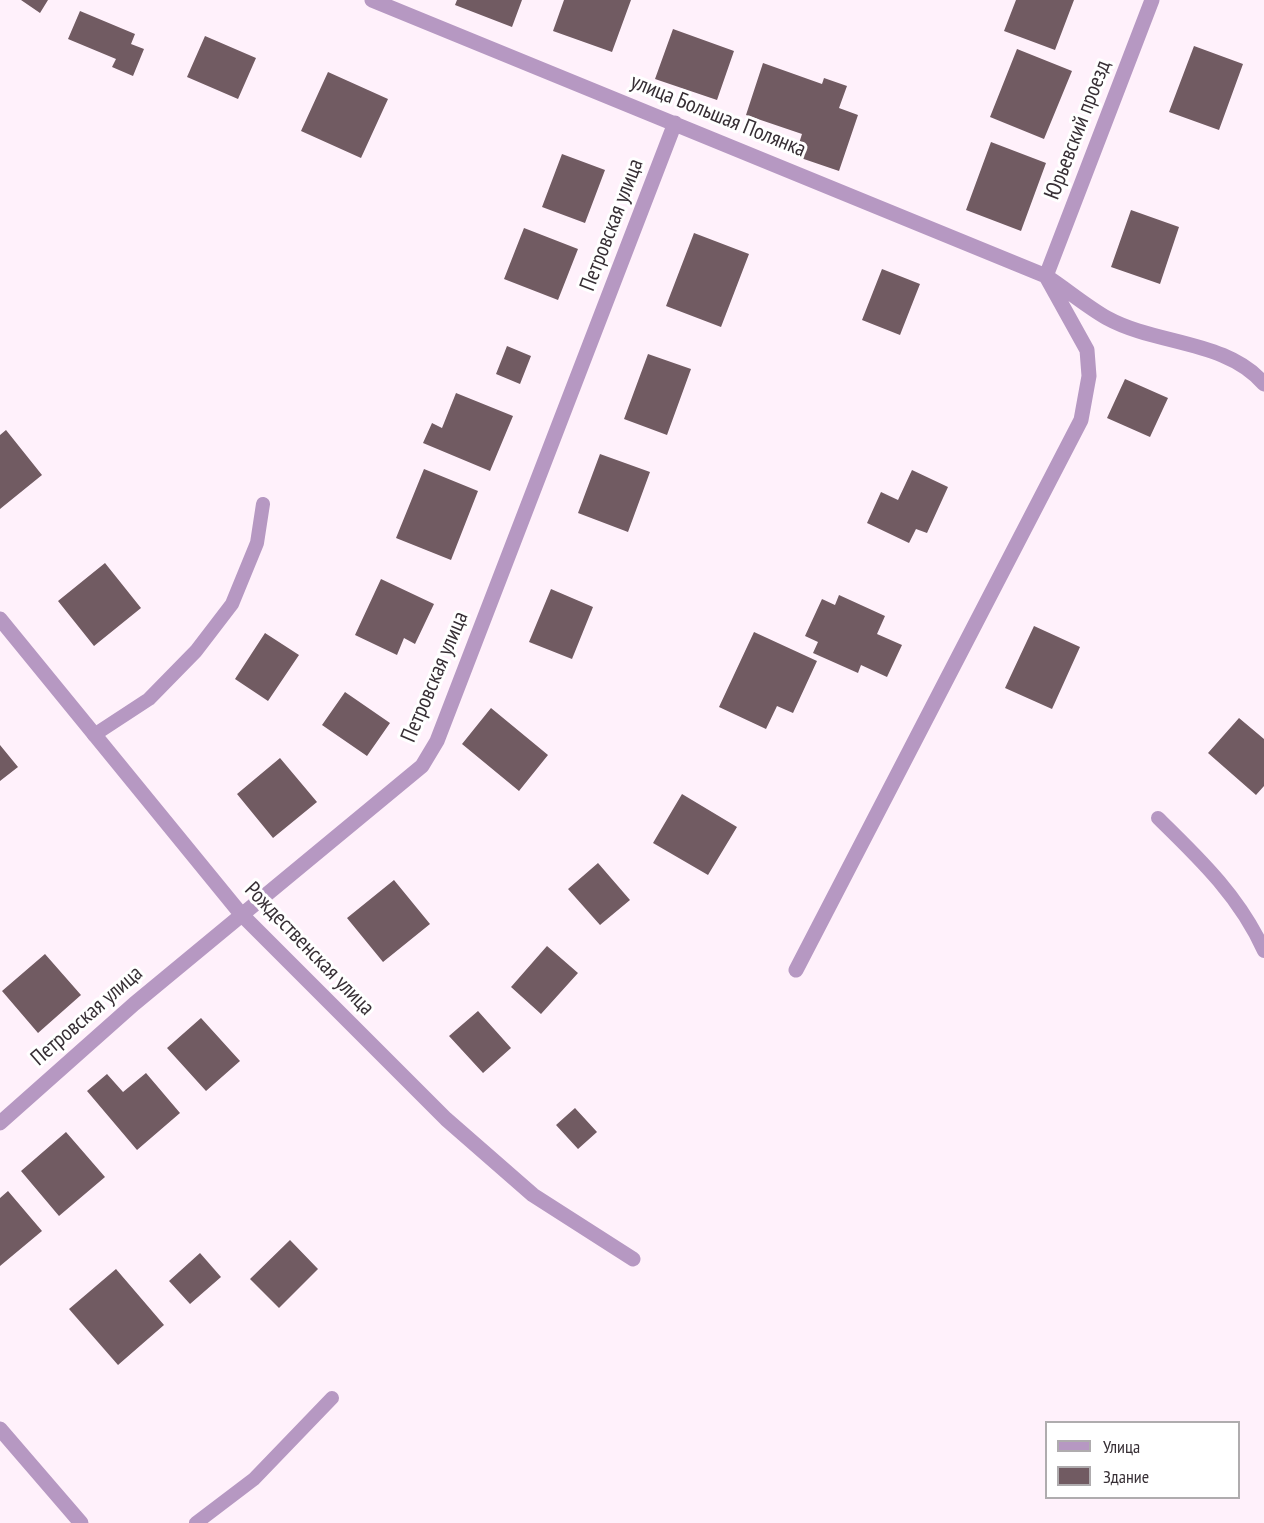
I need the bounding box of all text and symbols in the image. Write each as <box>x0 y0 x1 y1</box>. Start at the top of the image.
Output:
street label: Юрьевский проезд <box>1039 57 1117 203</box>
street label: улица Большая Полянка <box>626 69 810 163</box>
street label: Петровская улица <box>575 155 649 295</box>
street label: Петровская улица <box>396 608 474 746</box>
street label: Рождественская улица <box>239 877 379 1021</box>
street label: Петровская улица <box>26 960 148 1072</box>
legend <box>1045 1421 1240 1499</box>
text: Улица <box>1103 1435 1140 1458</box>
text: Здание <box>1103 1465 1149 1488</box>

